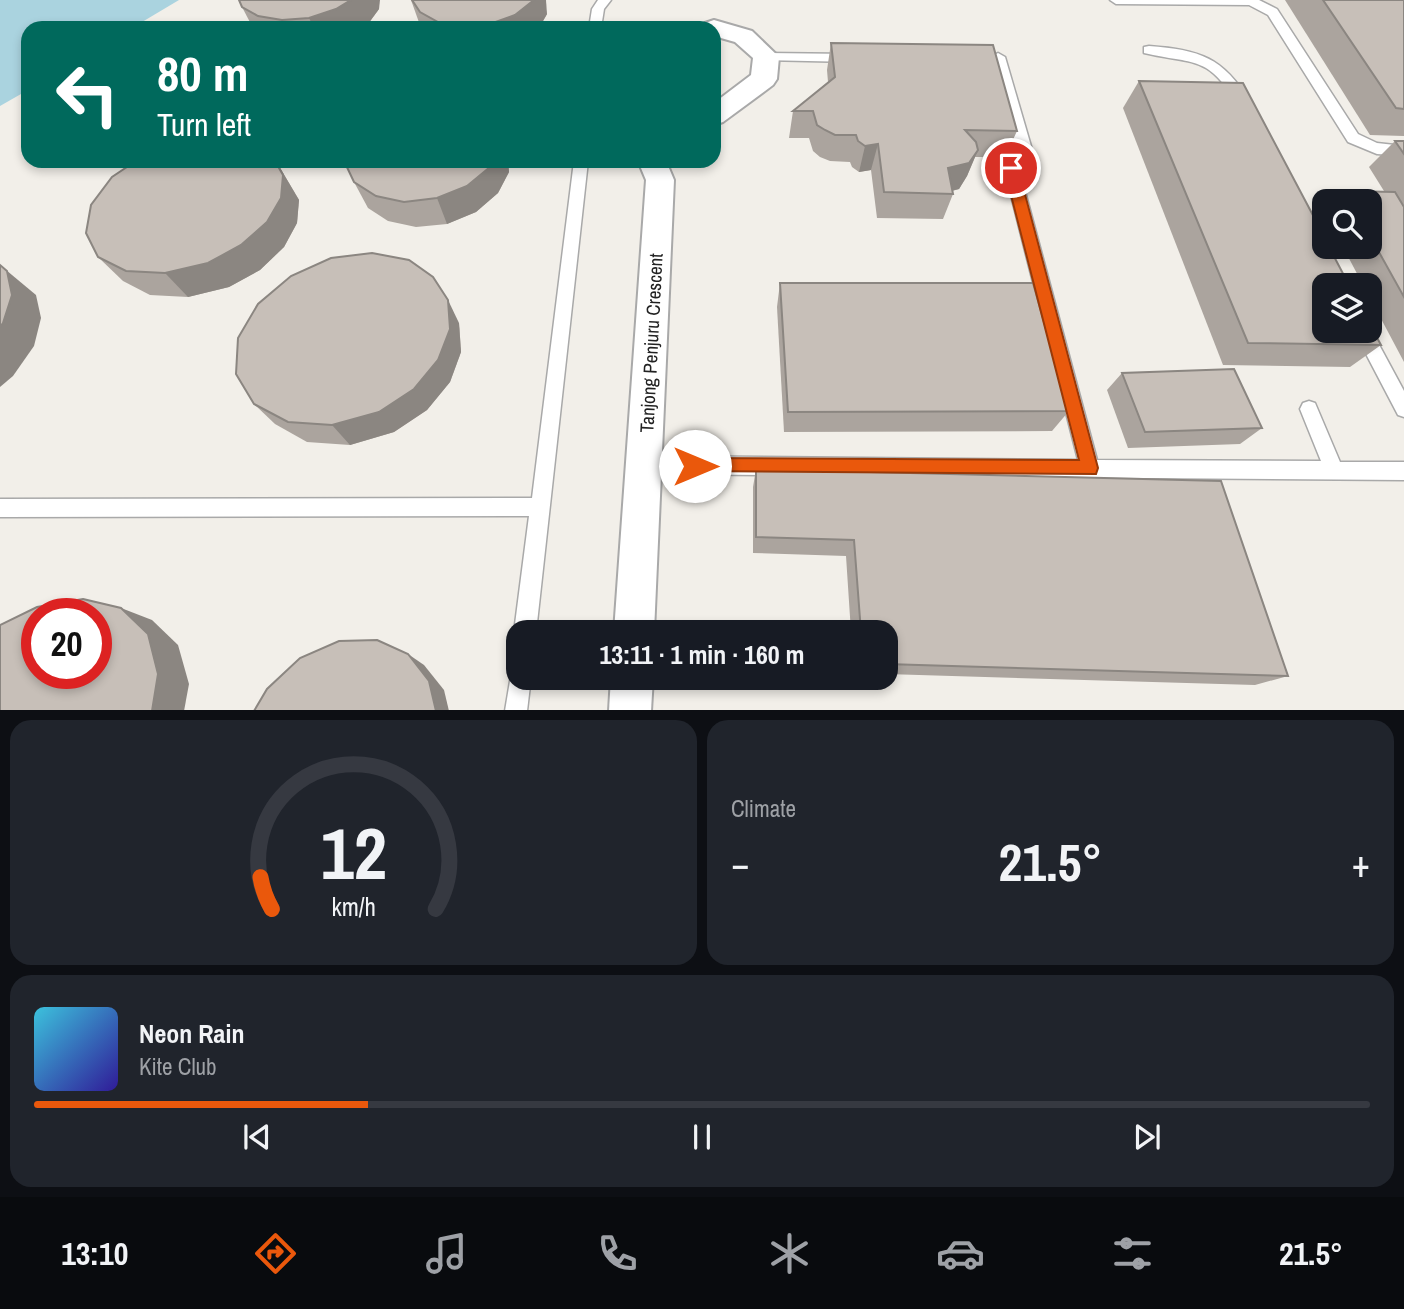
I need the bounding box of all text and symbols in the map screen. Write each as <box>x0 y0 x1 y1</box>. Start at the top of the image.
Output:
text: 80 m <box>157 40 249 106</box>
icon: left <box>42 49 133 140</box>
text: Turn left <box>157 103 251 146</box>
pin <box>981 138 1041 198</box>
icon: arrive <box>992 149 1030 187</box>
map controls <box>1312 189 1382 343</box>
button: search <box>1312 189 1382 259</box>
street label: Tanjong Penjuru Crescent <box>633 252 669 433</box>
button: layers <box>1312 273 1382 343</box>
position arrow <box>658 429 732 503</box>
speed limit sign: 20 <box>21 598 112 689</box>
text: 13:11 · 1 min · 160 m <box>599 637 805 672</box>
text: Climate <box>731 793 796 824</box>
text: 12 <box>320 804 387 902</box>
text: 21.5° <box>999 827 1102 897</box>
text: − <box>731 838 749 889</box>
text: + <box>1352 838 1370 889</box>
text: km/h <box>331 889 376 923</box>
text: Neon Rain <box>139 1016 244 1051</box>
text: Kite Club <box>139 1051 217 1082</box>
icon: previous <box>238 1118 276 1156</box>
icon: pause <box>683 1118 721 1156</box>
icon: next <box>1128 1118 1166 1156</box>
icon: directions <box>251 1229 300 1278</box>
icon: music <box>422 1229 471 1278</box>
icon: phone <box>593 1229 642 1278</box>
icon: climate <box>765 1229 814 1278</box>
icon: car <box>936 1229 985 1278</box>
icon: filters <box>1108 1229 1157 1278</box>
text: 13:10 <box>61 1232 128 1275</box>
text: 21.5° <box>1279 1232 1343 1275</box>

